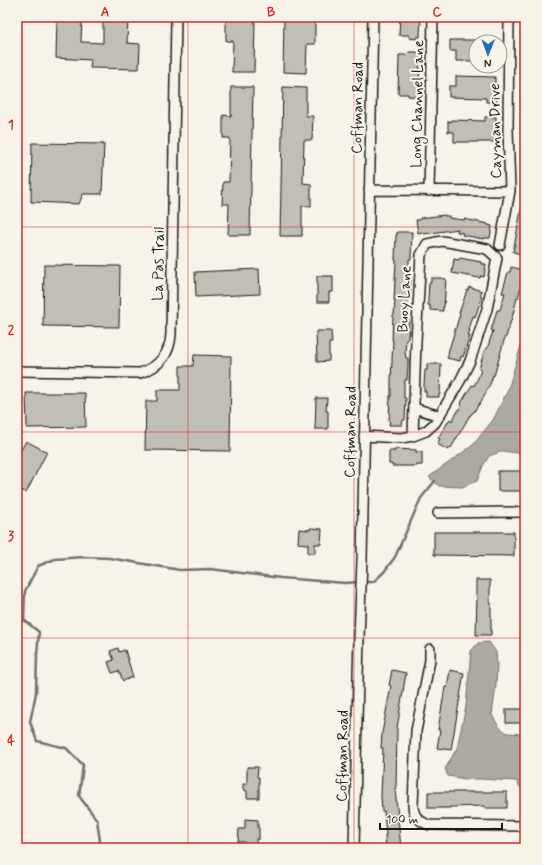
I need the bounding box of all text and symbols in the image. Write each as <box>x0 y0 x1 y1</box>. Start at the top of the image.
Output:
text: A <box>101 4 109 21</box>
text: B <box>267 4 276 21</box>
text: C <box>432 4 442 21</box>
north arrow <box>468 34 508 74</box>
street label: Long Channel Lane <box>407 40 430 168</box>
text: N <box>484 56 492 70</box>
street label: Coffman Road <box>347 62 369 154</box>
street label: Cayman Drive <box>485 83 507 179</box>
text: 1 <box>8 117 14 134</box>
street label: La Pas Trail <box>148 227 170 301</box>
street label: Buoy Lane <box>393 265 417 333</box>
text: 2 <box>8 322 15 339</box>
street label: Coffman Road <box>340 386 362 478</box>
text: 3 <box>8 528 14 545</box>
street label: Coffman Road <box>332 710 354 802</box>
text: 4 <box>7 733 15 750</box>
scale bar <box>380 805 502 831</box>
text: 100 m <box>386 812 418 828</box>

